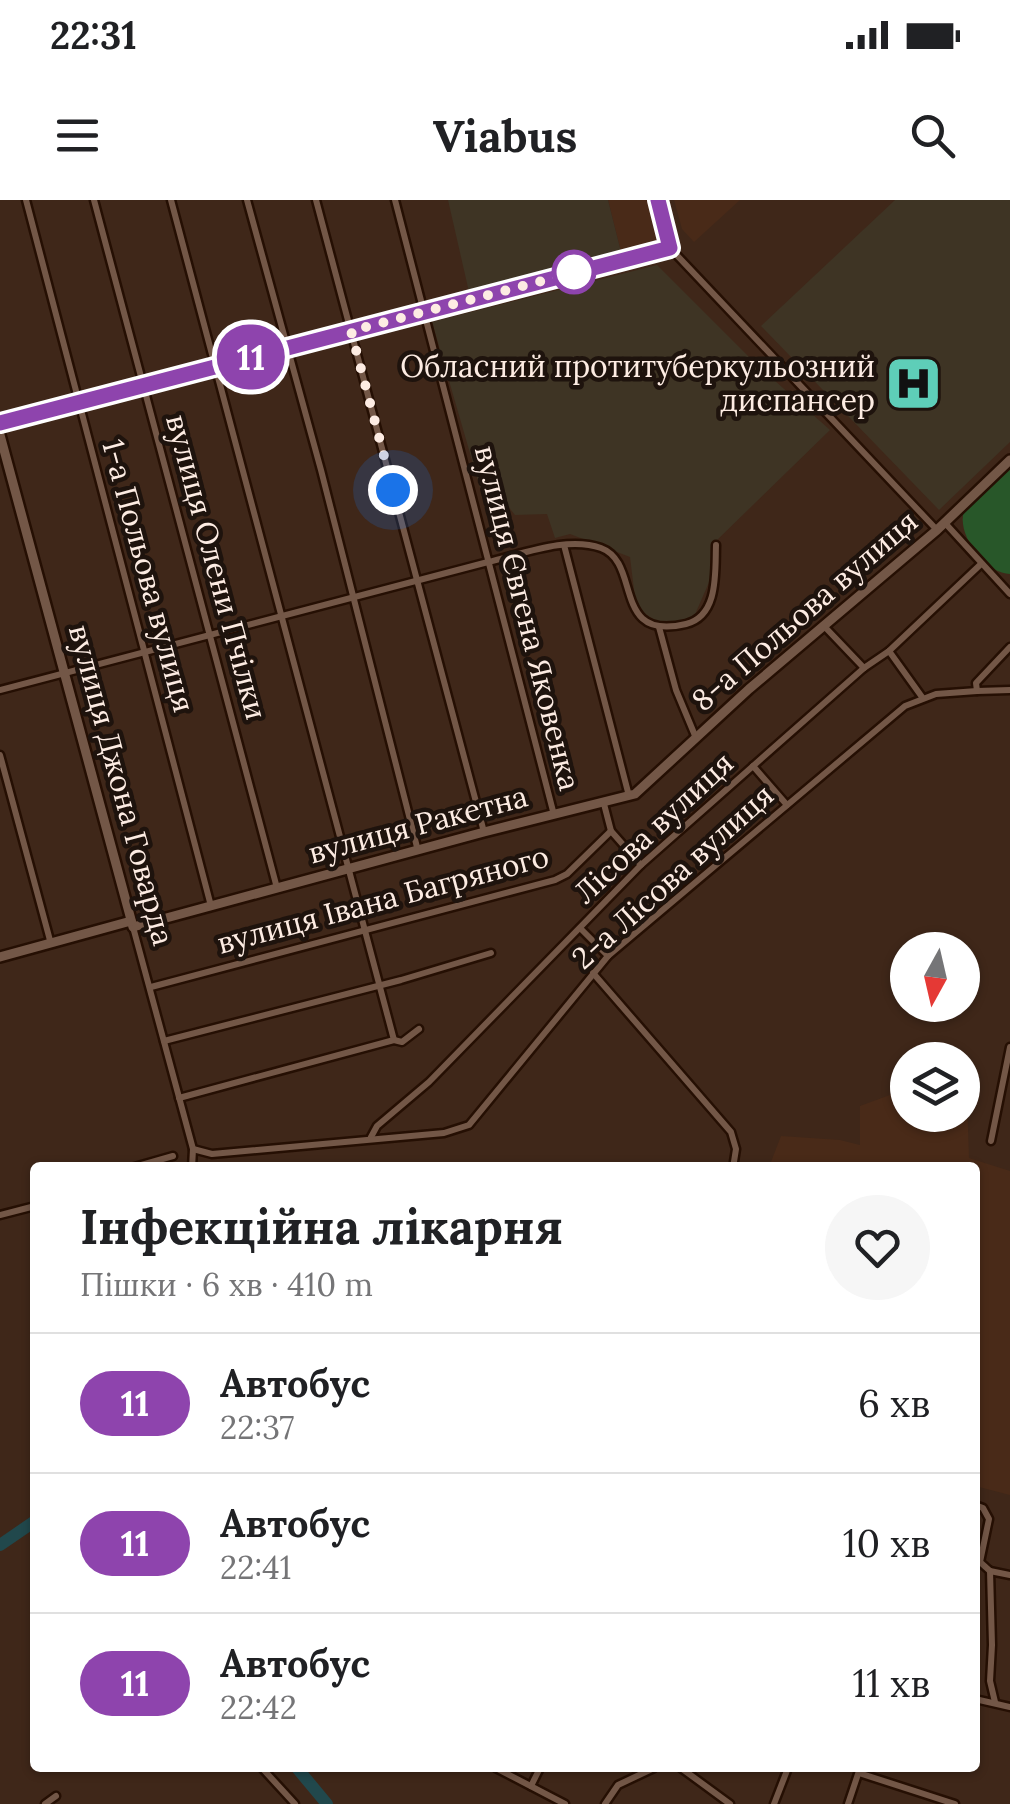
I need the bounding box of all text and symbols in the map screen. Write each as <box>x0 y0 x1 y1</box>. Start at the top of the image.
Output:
text: 22:31 <box>50 11 137 59</box>
text: Viabus <box>433 107 577 164</box>
icon: menu <box>50 108 105 163</box>
icon: search <box>905 108 960 163</box>
unlabelled marker <box>553 251 595 293</box>
line badge: 11 <box>206 324 296 390</box>
text: 11 <box>237 335 265 380</box>
place label: Обласний протитуберкульозний диспансер <box>400 347 875 419</box>
hospital icon: Обласний протитуберкульозний диспансер <box>884 354 944 414</box>
street label: вулиця Олени Пчілки <box>157 410 276 724</box>
street label: 1-а Польова вулиця <box>93 435 204 716</box>
street label: вулиця Євгена Яковенка <box>466 441 589 794</box>
your location <box>368 465 418 515</box>
street label: 8-а Польова вулиця <box>684 502 926 719</box>
street label: вулиця Джона Говарда <box>60 620 183 949</box>
street label: Лісова вулиця <box>566 744 742 912</box>
street label: 2-а Лісова вулиця <box>564 776 782 977</box>
street label: вулиця Ракетна <box>304 777 532 873</box>
street label: вулиця Івана Багряного <box>213 836 553 963</box>
north arrow <box>890 932 980 1022</box>
map controls <box>890 932 980 1132</box>
button: layers <box>890 1042 980 1132</box>
button: heart <box>825 1195 930 1300</box>
text: Інфекційна лікарня <box>80 1196 563 1257</box>
text: Пішки · 6 хв · 410 m <box>80 1264 373 1305</box>
text: Автобус <box>220 1359 370 1407</box>
text: 6 хв <box>858 1379 930 1427</box>
text: 11 <box>121 1381 149 1426</box>
text: 22:37 <box>220 1407 294 1448</box>
text: Автобус <box>220 1499 370 1547</box>
text: 10 хв <box>843 1519 930 1567</box>
text: 11 <box>121 1521 149 1566</box>
text: 22:41 <box>220 1547 291 1588</box>
text: Автобус <box>220 1639 370 1687</box>
text: 11 хв <box>852 1659 930 1707</box>
text: 11 <box>121 1661 149 1706</box>
text: 22:42 <box>220 1687 297 1728</box>

